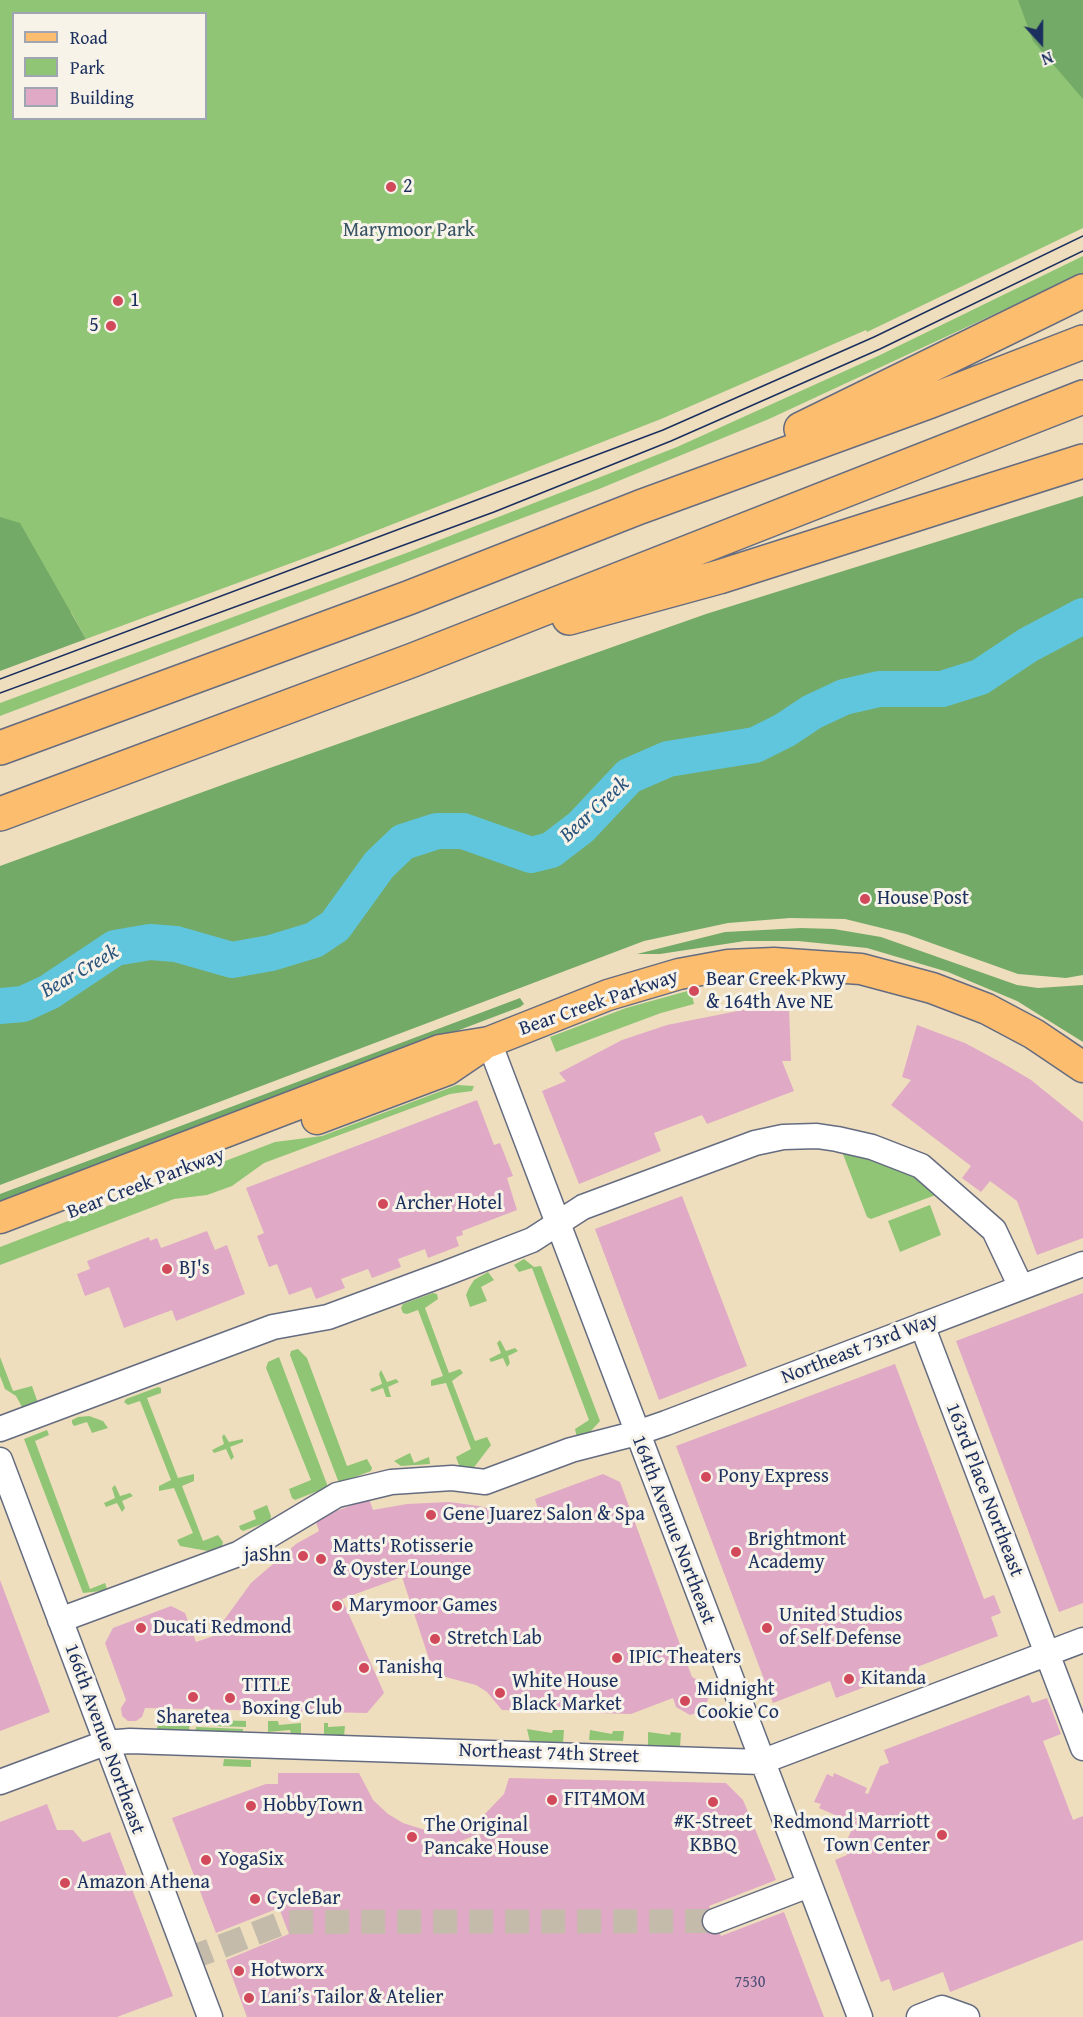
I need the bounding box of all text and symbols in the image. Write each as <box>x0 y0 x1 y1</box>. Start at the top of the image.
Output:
legend <box>12 12 207 120</box>
north arrow <box>1011 12 1071 72</box>
text: Road <box>70 24 108 51</box>
text: N <box>1038 46 1057 72</box>
text: Park <box>70 54 105 81</box>
text: Building <box>70 84 134 111</box>
place label: 2 <box>403 175 413 199</box>
marker: 2 <box>384 180 398 194</box>
park label: Marymoor Park <box>343 219 475 243</box>
place label: 1 <box>130 289 140 313</box>
marker: 1 <box>111 294 125 308</box>
place label: 5 <box>89 314 99 338</box>
marker: 5 <box>104 319 118 333</box>
water label: Bear Creek <box>555 772 635 848</box>
place label: House Post <box>877 887 969 911</box>
marker: House Post <box>858 892 872 906</box>
water label: Bear Creek <box>37 940 123 1004</box>
street label: Bear Creek Parkway <box>516 964 682 1042</box>
place label: Bear Creek Pkwy & 164th Ave NE <box>706 968 846 1015</box>
marker: Bear Creek Pkwy & 164th Ave NE <box>687 984 701 998</box>
street label: Bear Creek Parkway <box>64 1143 228 1225</box>
place label: Archer Hotel <box>395 1192 502 1216</box>
marker: Archer Hotel <box>376 1197 390 1211</box>
place label: BJ's <box>179 1257 210 1281</box>
marker: BJ's <box>160 1262 174 1276</box>
street label: Northeast 73rd Way <box>778 1308 942 1390</box>
street label: 163rd Place Northeast <box>940 1400 1028 1580</box>
street label: 164th Avenue Northeast <box>626 1432 720 1628</box>
place label: Pony Express <box>718 1465 829 1489</box>
marker: Pony Express <box>699 1470 713 1484</box>
place label: Gene Juarez Salon & Spa <box>443 1503 645 1527</box>
marker: Gene Juarez Salon & Spa <box>424 1508 438 1522</box>
place label: Brightmont Academy <box>748 1528 846 1575</box>
place label: Matts' Rotisserie & Oyster Lounge <box>333 1535 473 1582</box>
place label: jaShn <box>244 1544 291 1568</box>
marker: Brightmont Academy <box>729 1545 743 1559</box>
marker: jaShn <box>296 1549 310 1563</box>
marker: Matts' Rotisserie & Oyster Lounge <box>314 1552 328 1566</box>
place label: Marymoor Games <box>349 1594 497 1618</box>
marker: Marymoor Games <box>330 1599 344 1613</box>
place label: United Studios of Self Defense <box>779 1604 903 1651</box>
place label: Ducati Redmond <box>153 1616 291 1640</box>
marker: Ducati Redmond <box>134 1621 148 1635</box>
marker: United Studios of Self Defense <box>760 1621 774 1635</box>
place label: Stretch Lab <box>447 1627 542 1651</box>
marker: Stretch Lab <box>428 1632 442 1646</box>
street label: 166th Avenue Northeast <box>58 1640 150 1838</box>
place label: IPIC Theaters <box>629 1646 741 1670</box>
marker: IPIC Theaters <box>610 1651 624 1665</box>
place label: Tanishq <box>376 1656 442 1680</box>
marker: Tanishq <box>357 1661 371 1675</box>
place label: Kitanda <box>861 1667 926 1691</box>
place label: White House Black Market <box>512 1670 622 1717</box>
marker: Kitanda <box>842 1672 856 1686</box>
place label: TITLE Boxing Club <box>242 1674 342 1721</box>
place label: Midnight Cookie Co <box>697 1678 779 1725</box>
marker: White House Black Market <box>493 1686 507 1700</box>
marker: Sharetea <box>186 1690 200 1704</box>
marker: TITLE Boxing Club <box>223 1691 237 1705</box>
marker: Midnight Cookie Co <box>678 1694 692 1708</box>
place label: Sharetea <box>156 1706 230 1730</box>
street label: Northeast 74th Street <box>458 1739 640 1769</box>
place label: FIT4MOM <box>564 1788 646 1812</box>
marker: FIT4MOM <box>545 1793 559 1807</box>
place label: HobbyTown <box>263 1794 363 1818</box>
marker: #K-Street KBBQ <box>706 1795 720 1809</box>
marker: HobbyTown <box>244 1799 258 1813</box>
place label: #K-Street KBBQ <box>674 1811 752 1858</box>
place label: Redmond Marriott Town Center <box>773 1811 930 1858</box>
place label: The Original Pancake House <box>424 1814 549 1861</box>
marker: Redmond Marriott Town Center <box>935 1828 949 1842</box>
marker: The Original Pancake House <box>405 1830 419 1844</box>
place label: YogaSix <box>218 1848 284 1872</box>
marker: YogaSix <box>199 1853 213 1867</box>
place label: Amazon Athena <box>77 1871 210 1895</box>
marker: Amazon Athena <box>58 1876 72 1890</box>
place label: CycleBar <box>267 1887 340 1911</box>
marker: CycleBar <box>248 1892 262 1906</box>
place label: Hotworx <box>251 1959 324 1983</box>
marker: Hotworx <box>232 1964 246 1978</box>
house number: 7530 <box>735 1973 765 1993</box>
place label: Lani’s Tailor & Atelier <box>261 1986 443 2010</box>
marker: Lani’s Tailor & Atelier <box>242 1991 256 2005</box>

